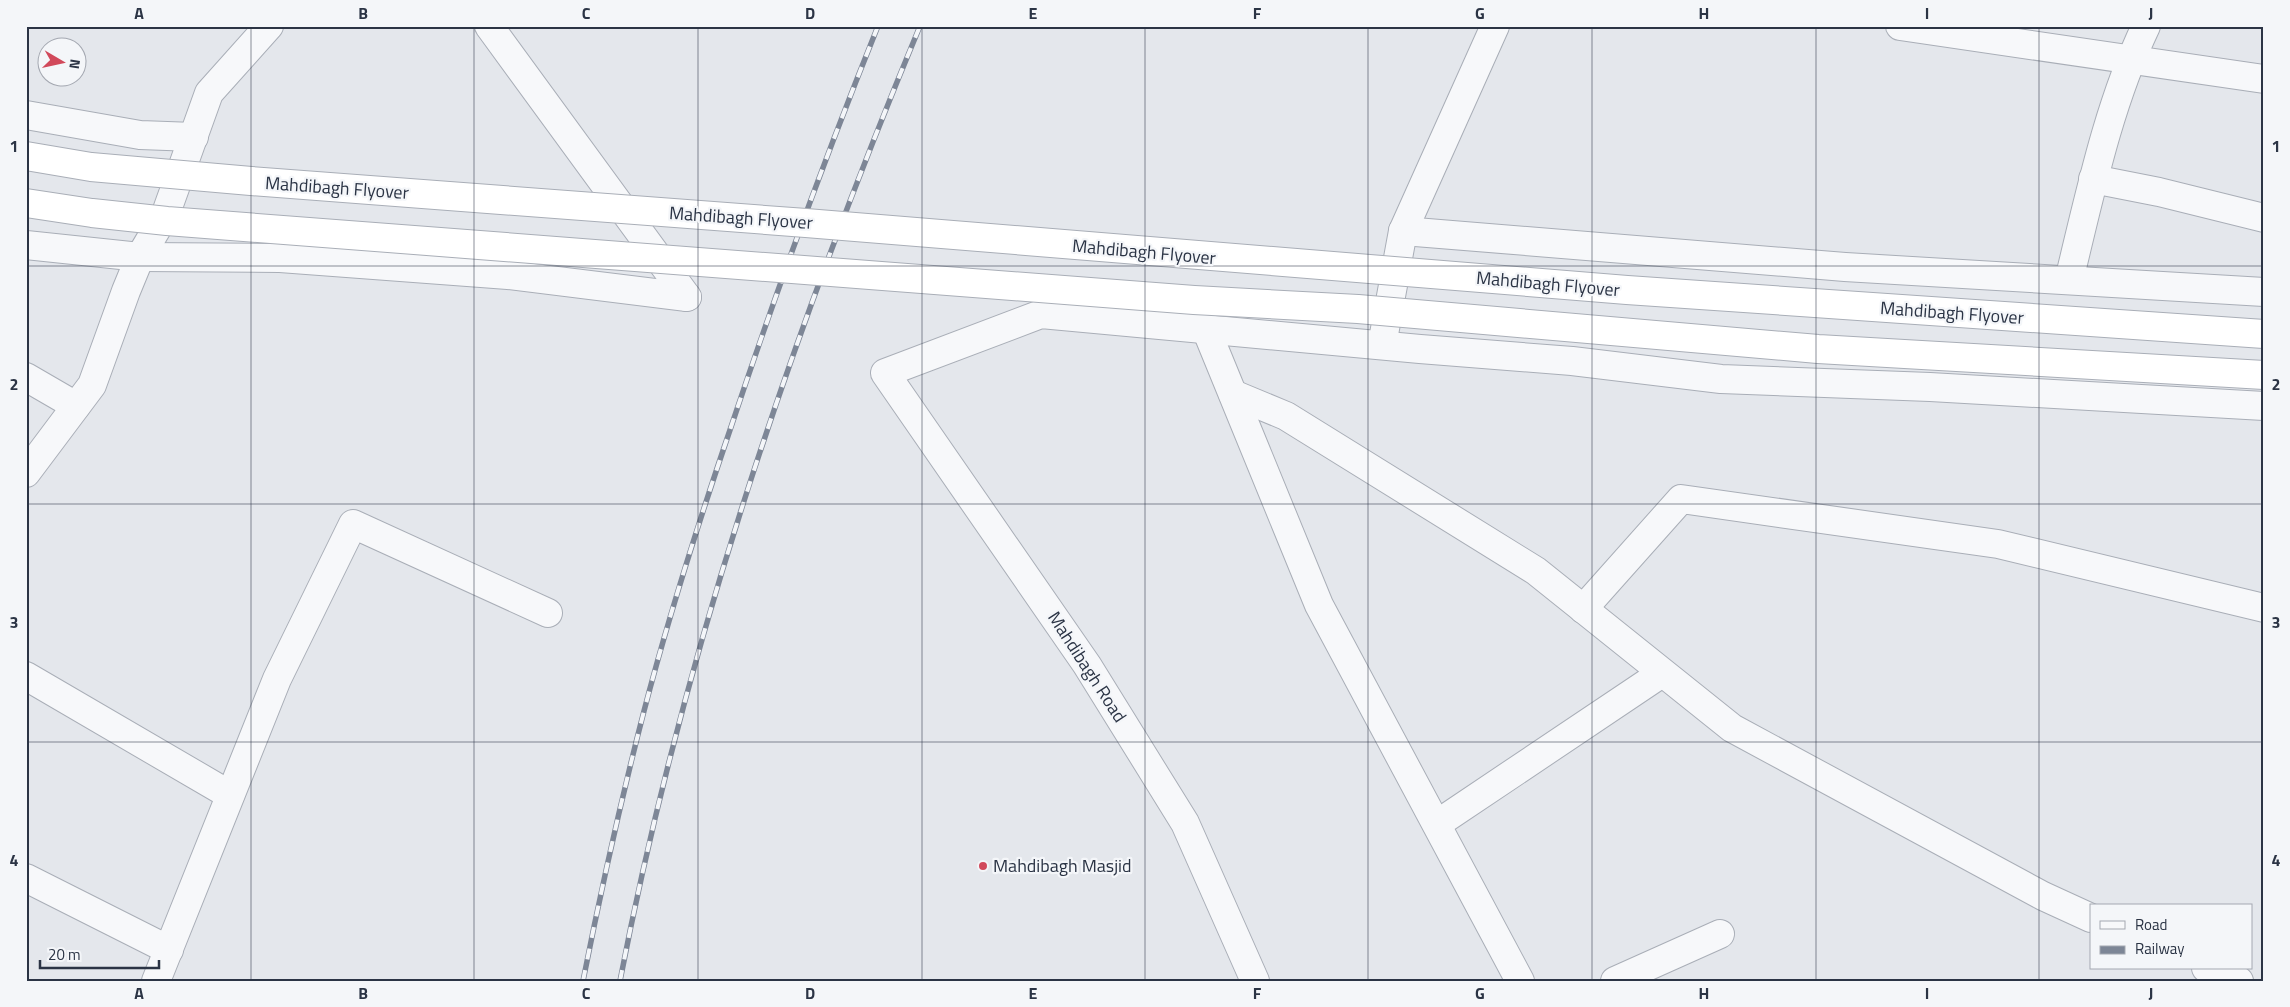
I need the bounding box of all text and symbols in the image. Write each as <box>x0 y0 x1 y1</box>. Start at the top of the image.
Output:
text: A <box>134 1 144 25</box>
text: B <box>358 1 368 25</box>
text: C <box>582 1 591 25</box>
text: D <box>805 1 815 25</box>
text: E <box>1029 1 1038 25</box>
text: F <box>1253 1 1262 25</box>
text: G <box>1475 1 1485 25</box>
text: H <box>1699 1 1709 25</box>
text: I <box>1925 1 1929 25</box>
text: J <box>2149 1 2153 25</box>
north arrow <box>38 38 88 88</box>
text: N <box>64 58 86 71</box>
text: 1 <box>10 134 18 158</box>
text: 1 <box>2272 134 2280 158</box>
street label: Mahdibagh Flyover <box>264 169 410 206</box>
street label: Mahdibagh Flyover <box>668 199 814 236</box>
street label: Mahdibagh Flyover <box>1071 232 1217 271</box>
street label: Mahdibagh Flyover <box>1475 264 1621 303</box>
street label: Mahdibagh Flyover <box>1879 294 2025 331</box>
text: 2 <box>10 372 18 396</box>
text: 2 <box>2272 372 2280 396</box>
street label: Mahdibagh Road <box>1041 606 1133 728</box>
text: 3 <box>10 610 18 634</box>
text: 3 <box>2272 610 2280 634</box>
text: 4 <box>10 848 19 872</box>
text: 4 <box>2272 848 2281 872</box>
place label: Mahdibagh Masjid <box>993 852 1132 879</box>
marker: Mahdibagh Masjid <box>977 860 989 872</box>
legend <box>2090 904 2252 970</box>
text: Road <box>2135 913 2167 936</box>
scale bar <box>40 937 159 969</box>
text: Railway <box>2135 937 2185 960</box>
text: 20 m <box>48 943 81 966</box>
text: A <box>134 981 144 1005</box>
text: B <box>358 981 368 1005</box>
text: C <box>582 981 591 1005</box>
text: D <box>805 981 815 1005</box>
text: E <box>1029 981 1038 1005</box>
text: F <box>1253 981 1262 1005</box>
text: G <box>1475 981 1485 1005</box>
text: H <box>1699 981 1709 1005</box>
text: I <box>1925 981 1929 1005</box>
text: J <box>2149 981 2153 1005</box>

